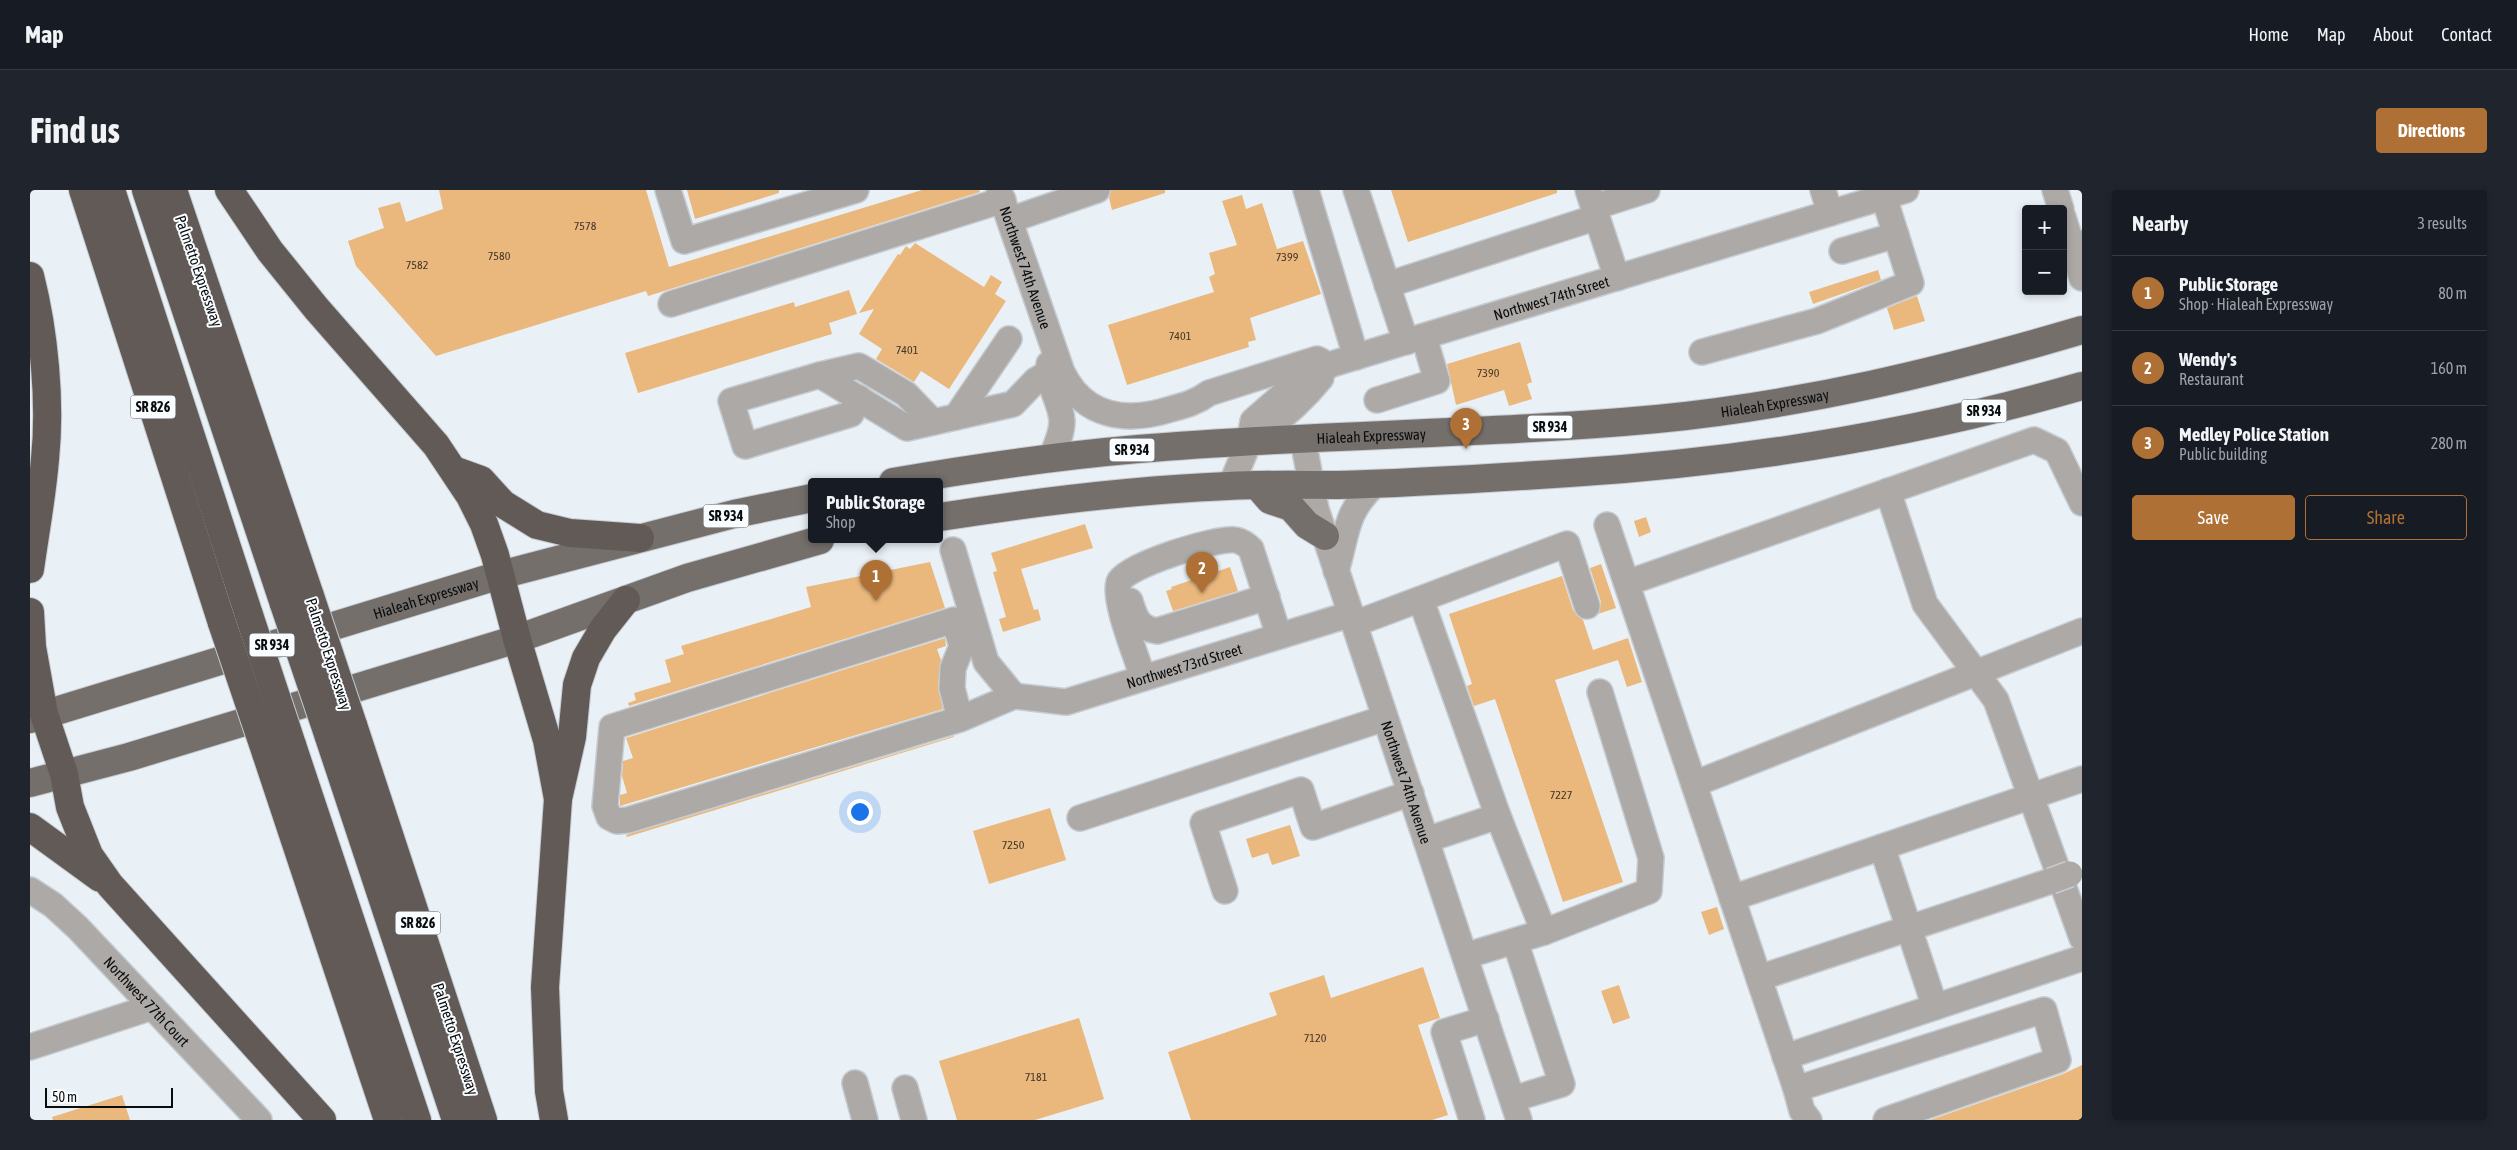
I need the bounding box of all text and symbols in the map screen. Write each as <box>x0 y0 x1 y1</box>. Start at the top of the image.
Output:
text: Map <box>25 21 64 48</box>
text: Home <box>2249 24 2289 45</box>
text: Map <box>2317 24 2346 45</box>
text: About <box>2374 24 2413 45</box>
text: Contact <box>2441 24 2492 45</box>
button: Directions <box>2376 108 2487 153</box>
text: Find us <box>30 110 120 150</box>
street label: Northwest 74th Avenue <box>997 204 1055 331</box>
map controls <box>2022 205 2067 295</box>
button: + <box>2022 205 2067 250</box>
text: Nearby <box>2132 211 2188 235</box>
street label: Palmetto Expressway <box>172 213 226 329</box>
text: 3 results <box>2417 214 2467 232</box>
house number: 7578 <box>574 219 597 233</box>
house number: 7580 <box>488 249 511 263</box>
house number: 7399 <box>1276 250 1299 264</box>
button: − <box>2022 250 2067 295</box>
house number: 7582 <box>406 258 428 272</box>
street label: Northwest 74th Street <box>1491 272 1611 323</box>
text: Public Storage <box>2179 273 2278 295</box>
text: 1 <box>2144 284 2152 302</box>
text: 80 m <box>2438 284 2467 302</box>
text: Shop · Hialeah Expressway <box>2179 295 2333 313</box>
house number: 7401 <box>1169 329 1192 343</box>
house number: 7401 <box>896 343 919 357</box>
text: Wendy's <box>2179 348 2237 370</box>
text: 2 <box>2144 359 2152 377</box>
text: 160 m <box>2431 359 2467 377</box>
house number: 7390 <box>1477 366 1500 380</box>
text: Restaurant <box>2179 370 2244 388</box>
street label: Hialeah Expressway <box>1719 385 1830 420</box>
road number: SR 826 <box>130 396 176 418</box>
road number: SR 934 <box>1962 400 2006 422</box>
pin: 3 <box>1450 408 1482 449</box>
road number: SR 934 <box>1528 416 1572 438</box>
text: Medley Police Station <box>2179 423 2329 445</box>
street label: Hialeah Expressway <box>1316 425 1426 446</box>
text: 3 <box>2144 434 2152 452</box>
text: 280 m <box>2431 434 2467 452</box>
road number: SR 934 <box>1110 438 1154 462</box>
text: Public building <box>2179 445 2267 463</box>
popup <box>808 478 943 543</box>
text: Public Storage <box>826 491 925 513</box>
button: Save <box>2132 495 2295 540</box>
button: Share <box>2305 495 2467 540</box>
road number: SR 934 <box>704 504 748 528</box>
text: Shop <box>826 513 855 531</box>
pin: 2 <box>1186 552 1218 593</box>
pin: 1 <box>860 560 892 601</box>
street label: Hialeah Expressway <box>371 574 481 622</box>
street label: Palmetto Expressway <box>303 596 355 712</box>
road number: SR 934 <box>250 634 294 656</box>
street label: Northwest 73rd Street <box>1124 640 1244 691</box>
street label: Northwest 74th Avenue <box>1378 718 1435 846</box>
house number: 7227 <box>1550 788 1573 802</box>
your location <box>847 799 873 825</box>
house number: 7250 <box>1002 838 1025 852</box>
road number: SR 826 <box>396 911 440 934</box>
street label: Northwest 77th Court <box>101 953 193 1049</box>
street label: Palmetto Expressway <box>430 981 482 1097</box>
house number: 7120 <box>1304 1031 1327 1045</box>
house number: 7181 <box>1025 1070 1048 1084</box>
scale bar <box>45 1085 172 1108</box>
text: 50 m <box>52 1089 77 1105</box>

